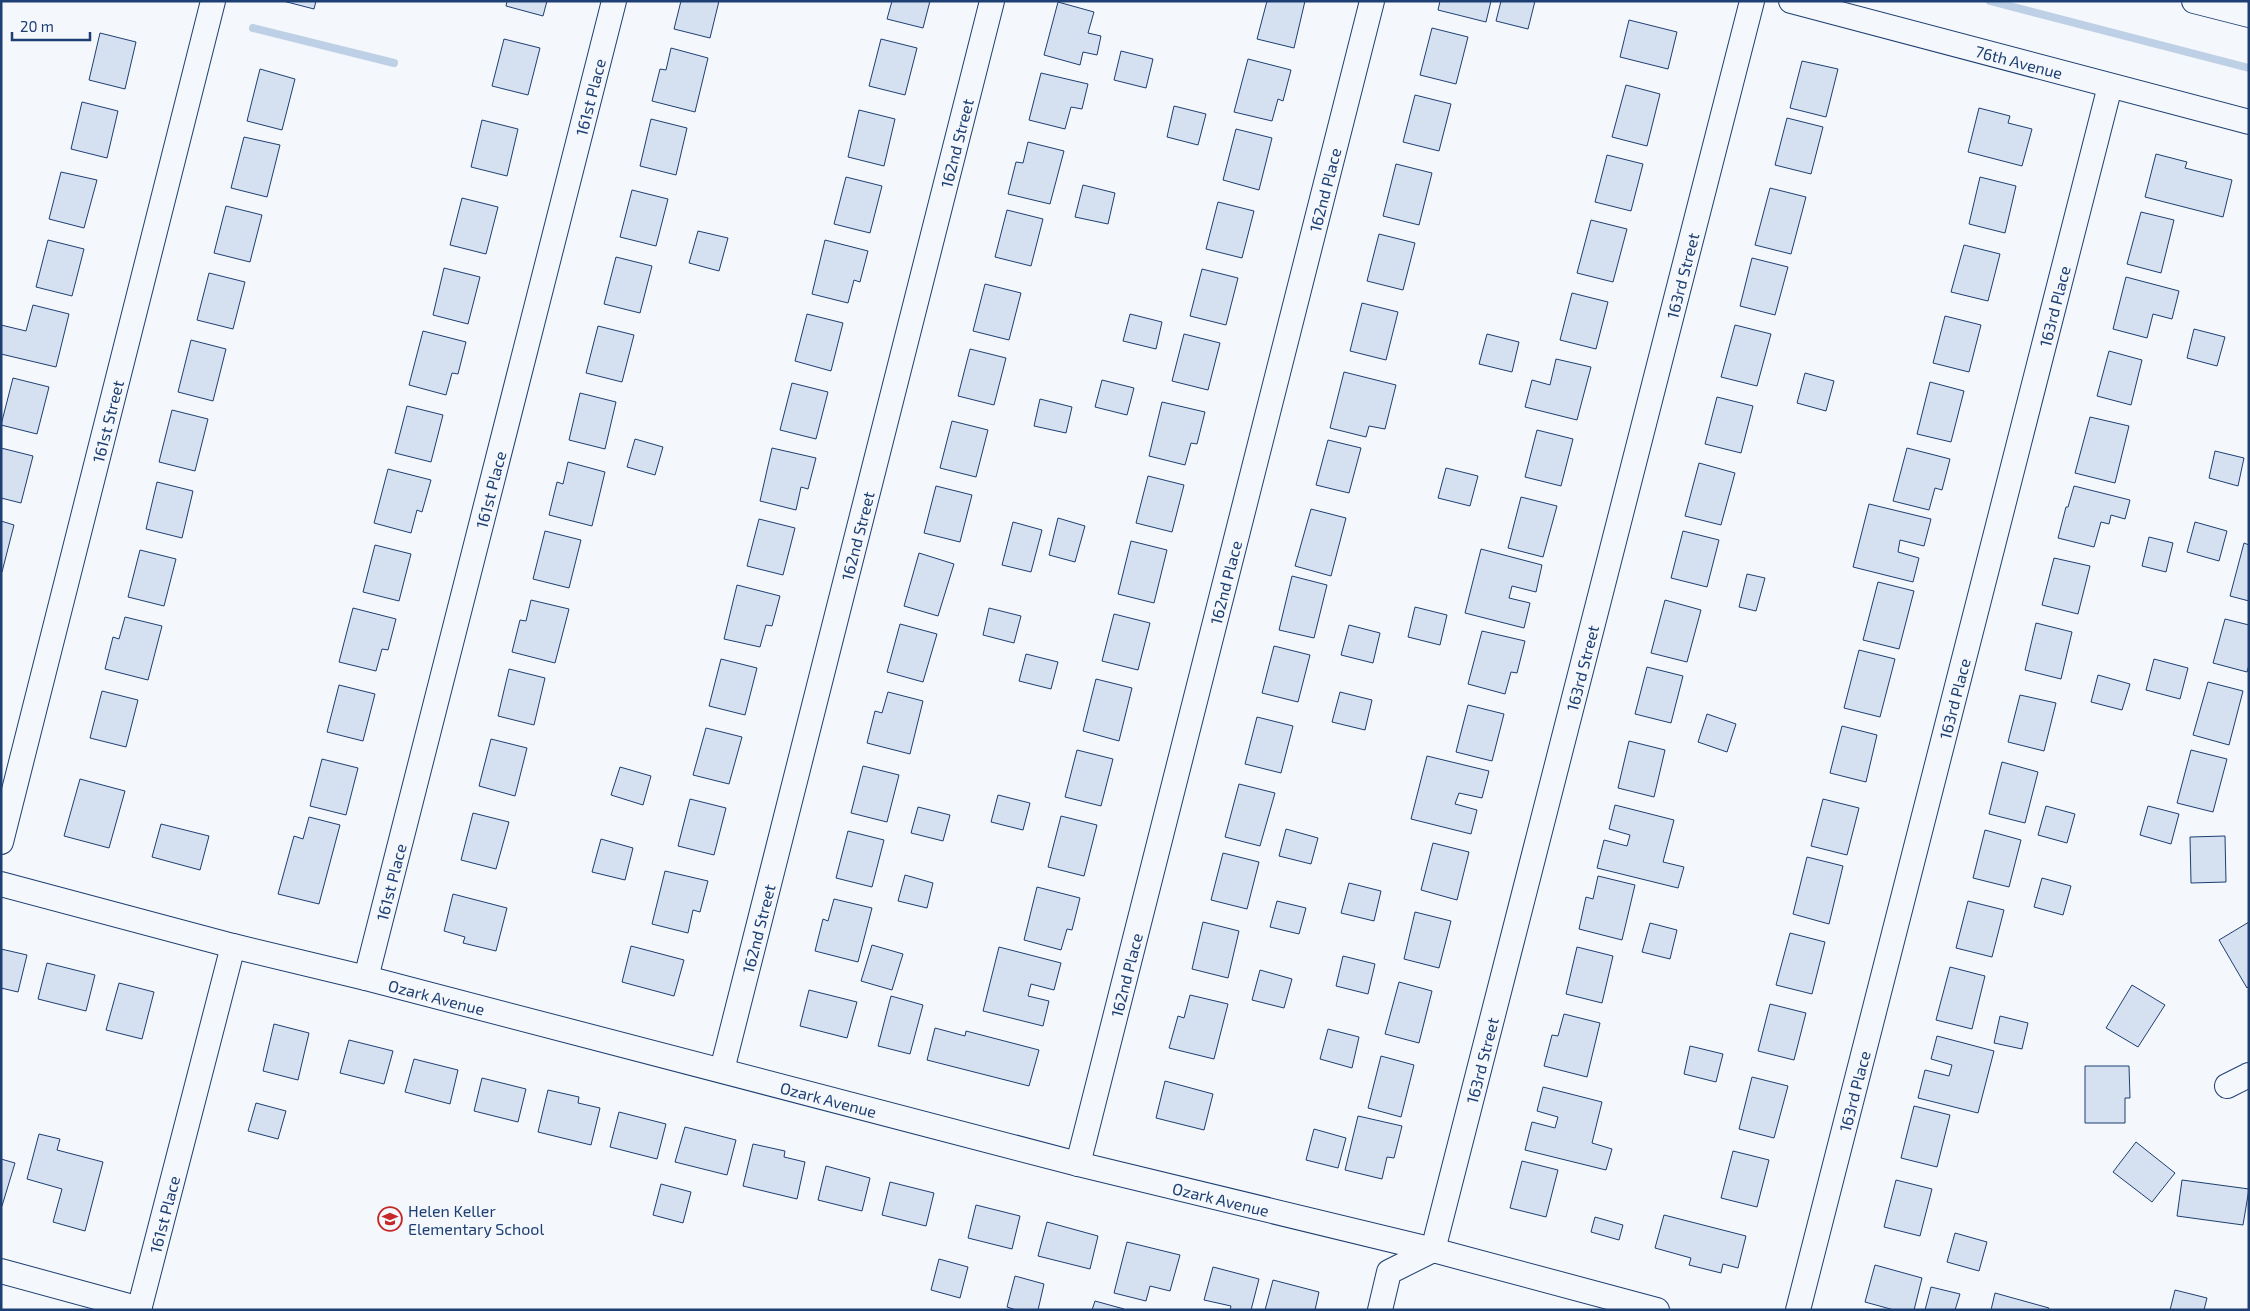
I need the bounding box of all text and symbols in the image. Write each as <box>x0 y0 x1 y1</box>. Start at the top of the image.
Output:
scale bar <box>12 10 90 42</box>
text: 20 m <box>20 17 54 35</box>
street label: 76th Avenue <box>1973 41 2065 82</box>
street label: 161st Place <box>571 56 609 138</box>
street label: 162nd Street <box>936 97 976 190</box>
street label: 162nd Place <box>1305 146 1344 234</box>
street label: 163rd Street <box>1662 231 1702 320</box>
street label: 163rd Place <box>2034 264 2073 349</box>
street label: 161st Street <box>88 378 127 464</box>
street label: 161st Place <box>471 449 509 530</box>
street label: 162nd Street <box>837 489 877 582</box>
street label: 162nd Place <box>1205 538 1245 626</box>
street label: 163rd Street <box>1562 623 1602 713</box>
street label: 163rd Place <box>1934 656 1973 741</box>
street label: 161st Place <box>371 841 409 923</box>
street label: 162nd Street <box>737 882 778 975</box>
street label: 162nd Place <box>1106 931 1146 1019</box>
street label: Ozark Avenue <box>386 975 487 1018</box>
street label: 163rd Street <box>1461 1015 1502 1105</box>
street label: 163rd Place <box>1834 1049 1873 1133</box>
street label: Ozark Avenue <box>778 1077 879 1121</box>
street label: 161st Place <box>145 1174 183 1255</box>
street label: Ozark Avenue <box>1171 1178 1271 1220</box>
place label: Helen Keller Elementary School <box>408 1201 544 1238</box>
school or university icon: Helen Keller Elementary School <box>377 1206 403 1232</box>

